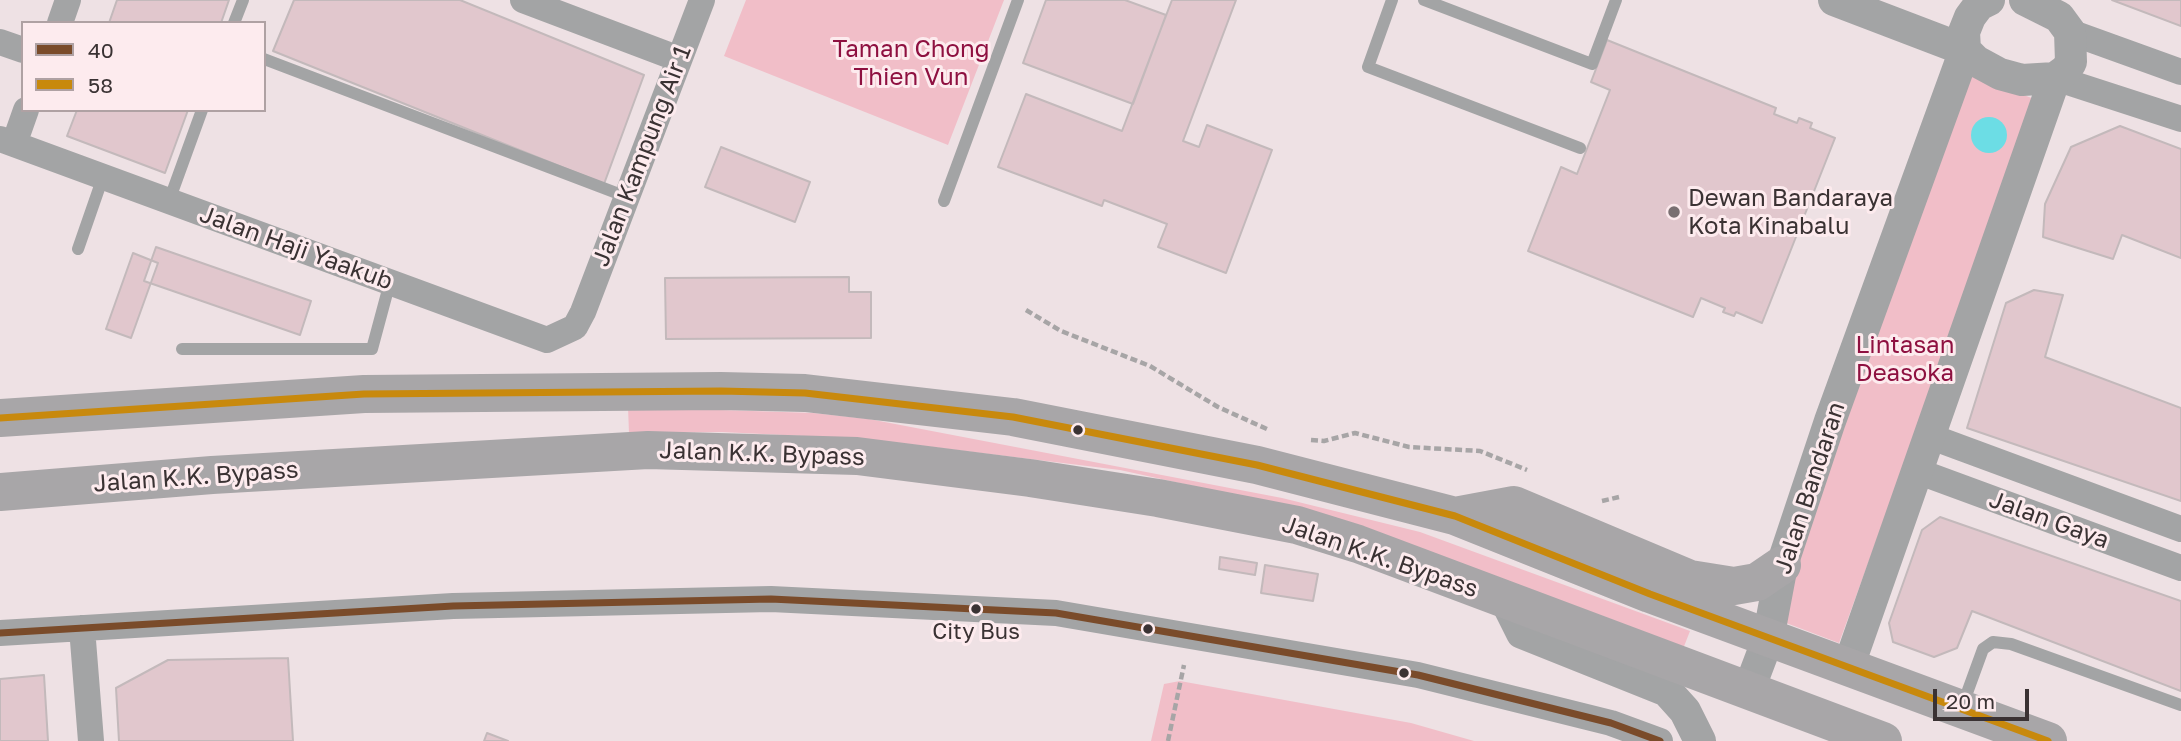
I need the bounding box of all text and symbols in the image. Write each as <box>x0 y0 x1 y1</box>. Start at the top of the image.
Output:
legend <box>21 21 266 112</box>
park label: Taman Chong Thien Vun <box>833 35 989 91</box>
text: 40 <box>88 37 114 63</box>
street label: Jalan Kampung Air 1 <box>587 41 697 271</box>
text: 58 <box>88 72 113 98</box>
place label: Dewan Bandaraya Kota Kinabalu <box>1688 184 1893 240</box>
street label: Jalan Haji Yaakub <box>196 200 396 296</box>
marker: Dewan Bandaraya Kota Kinabalu <box>1666 204 1682 220</box>
park label: Lintasan Deasoka <box>1856 331 1954 387</box>
street label: Jalan Bandaran <box>1769 398 1851 578</box>
unlabelled marker <box>1071 423 1085 437</box>
street label: Jalan K.K. Bypass <box>659 436 865 472</box>
street label: Jalan K.K. Bypass <box>93 455 299 499</box>
street label: Jalan Gaya <box>1985 485 2113 555</box>
street label: Jalan K.K. Bypass <box>1278 510 1482 604</box>
marker: City Bus <box>969 602 983 616</box>
place label: City Bus <box>932 619 1020 645</box>
unlabelled marker <box>1141 622 1155 636</box>
unlabelled marker <box>1397 666 1411 680</box>
scale bar <box>1936 674 2032 718</box>
text: 20 m <box>1946 688 1995 714</box>

